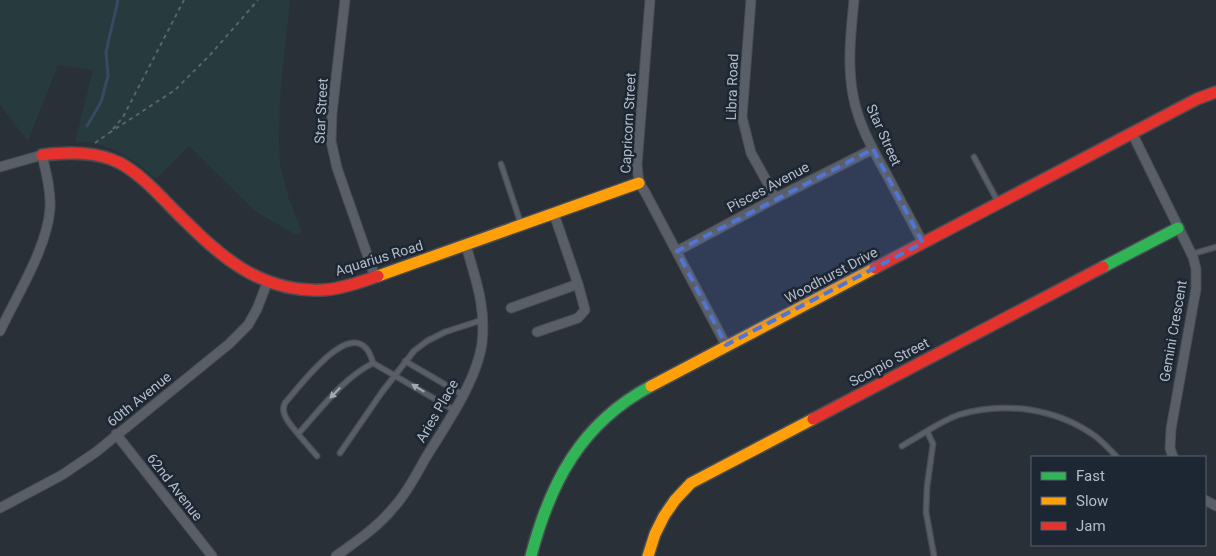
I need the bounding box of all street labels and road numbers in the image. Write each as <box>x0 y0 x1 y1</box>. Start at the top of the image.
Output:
street label: Libra Road <box>723 53 741 121</box>
street label: Capricorn Street <box>617 72 639 174</box>
street label: Star Street <box>311 77 331 144</box>
street label: Star Street <box>863 102 905 169</box>
street label: Pisces Avenue <box>724 159 812 215</box>
street label: Aquarius Road <box>333 237 425 279</box>
street label: Woodhurst Drive <box>782 244 880 306</box>
street label: Gemini Crescent <box>1156 279 1190 383</box>
street label: Scorpio Street <box>846 334 932 390</box>
street label: 60th Avenue <box>104 368 174 430</box>
street label: Aries Place <box>413 377 461 445</box>
street label: 62nd Avenue <box>144 450 206 524</box>

